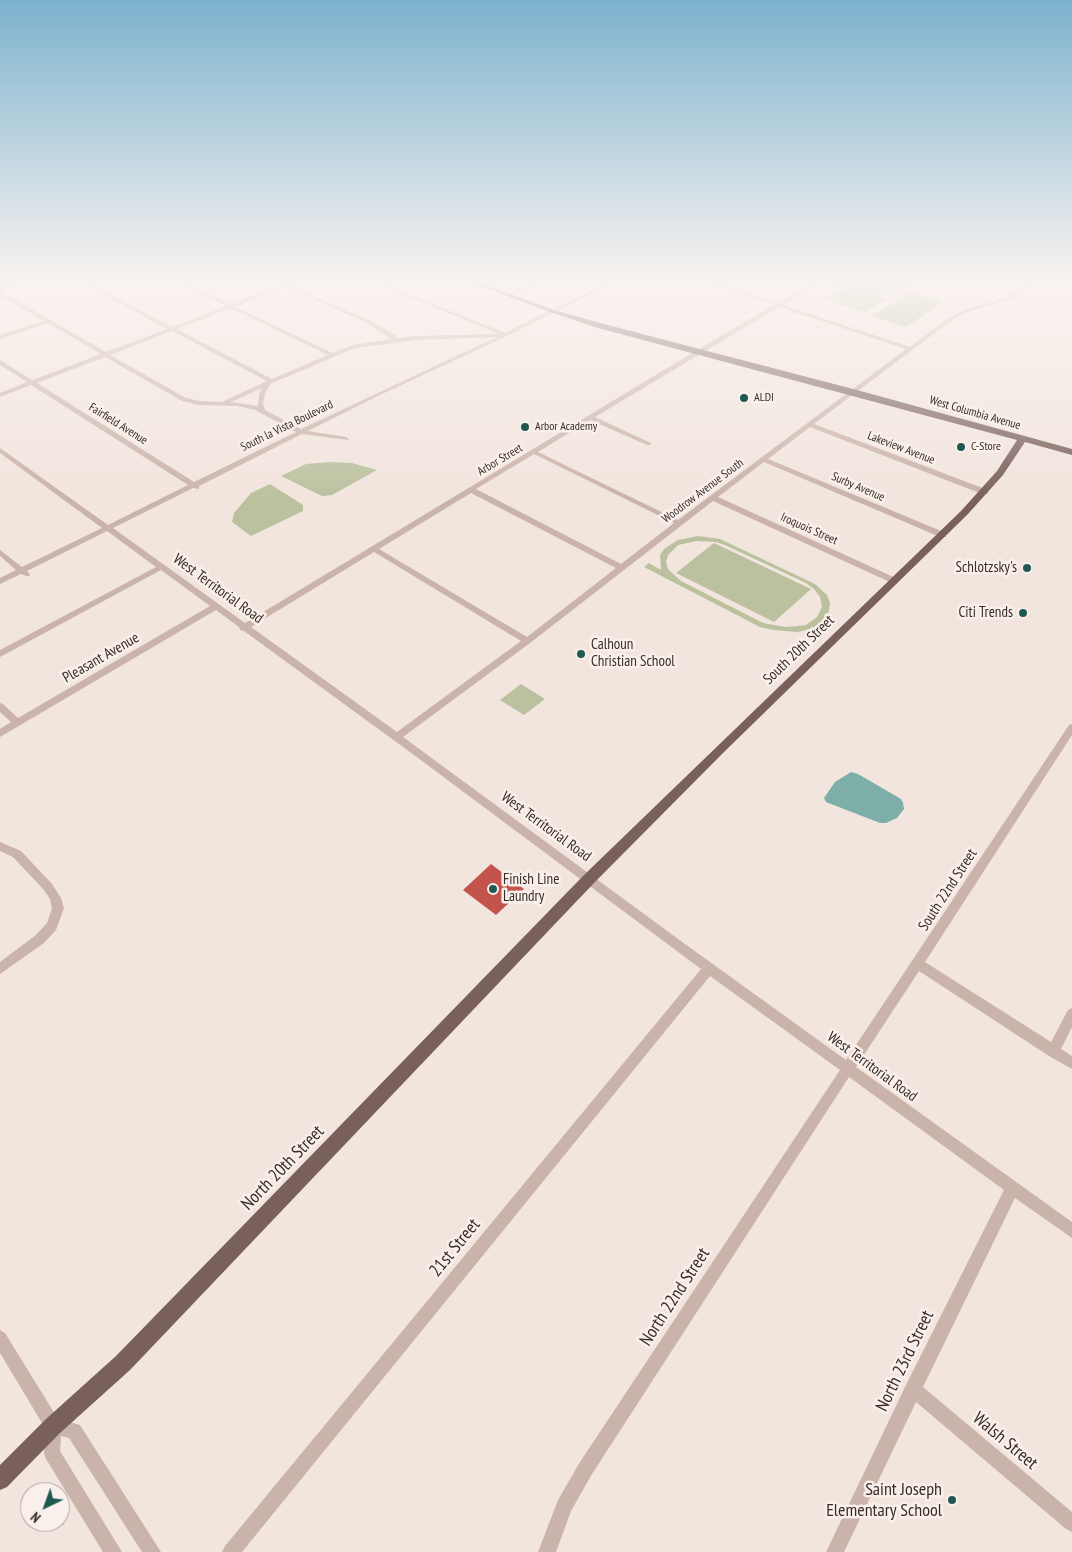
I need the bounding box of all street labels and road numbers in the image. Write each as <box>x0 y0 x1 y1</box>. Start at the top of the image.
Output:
street label: West Columbia Avenue <box>928 393 1022 433</box>
street label: South la Vista Boulevard <box>238 397 336 455</box>
street label: Fairfield Avenue <box>86 400 150 448</box>
street label: Lakeview Avenue <box>865 429 937 467</box>
street label: Arbor Street <box>475 441 525 479</box>
street label: Woodrow Avenue South <box>659 456 747 526</box>
street label: Surby Avenue <box>829 469 887 505</box>
street label: Iroquois Street <box>778 510 840 548</box>
street label: West Territorial Road <box>169 550 267 628</box>
street label: South 20th Street <box>760 612 838 688</box>
street label: Pleasant Avenue <box>60 629 142 687</box>
street label: West Territorial Road <box>497 788 595 866</box>
street label: South 22nd Street <box>915 846 981 934</box>
street label: West Territorial Road <box>823 1028 921 1106</box>
street label: North 20th Street <box>237 1121 329 1215</box>
street label: 21st Street <box>425 1215 485 1281</box>
street label: North 22nd Street <box>635 1244 715 1350</box>
street label: North 23rd Street <box>871 1307 939 1415</box>
street label: Walsh Street <box>968 1408 1042 1474</box>

